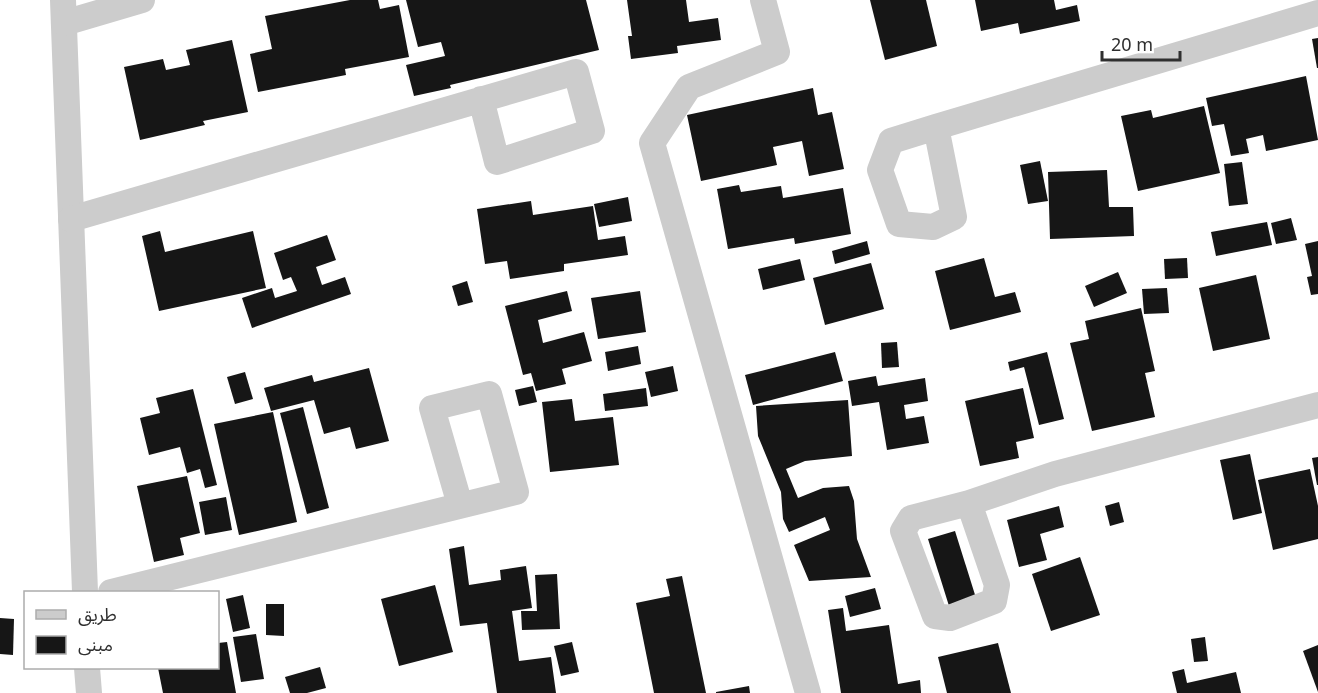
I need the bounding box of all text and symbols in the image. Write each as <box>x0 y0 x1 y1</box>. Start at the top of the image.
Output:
scale bar <box>1102 24 1180 62</box>
text: 20 m <box>1111 32 1153 56</box>
legend <box>24 591 219 669</box>
text: طريق <box>78 602 117 626</box>
text: مبنى <box>78 632 113 656</box>

